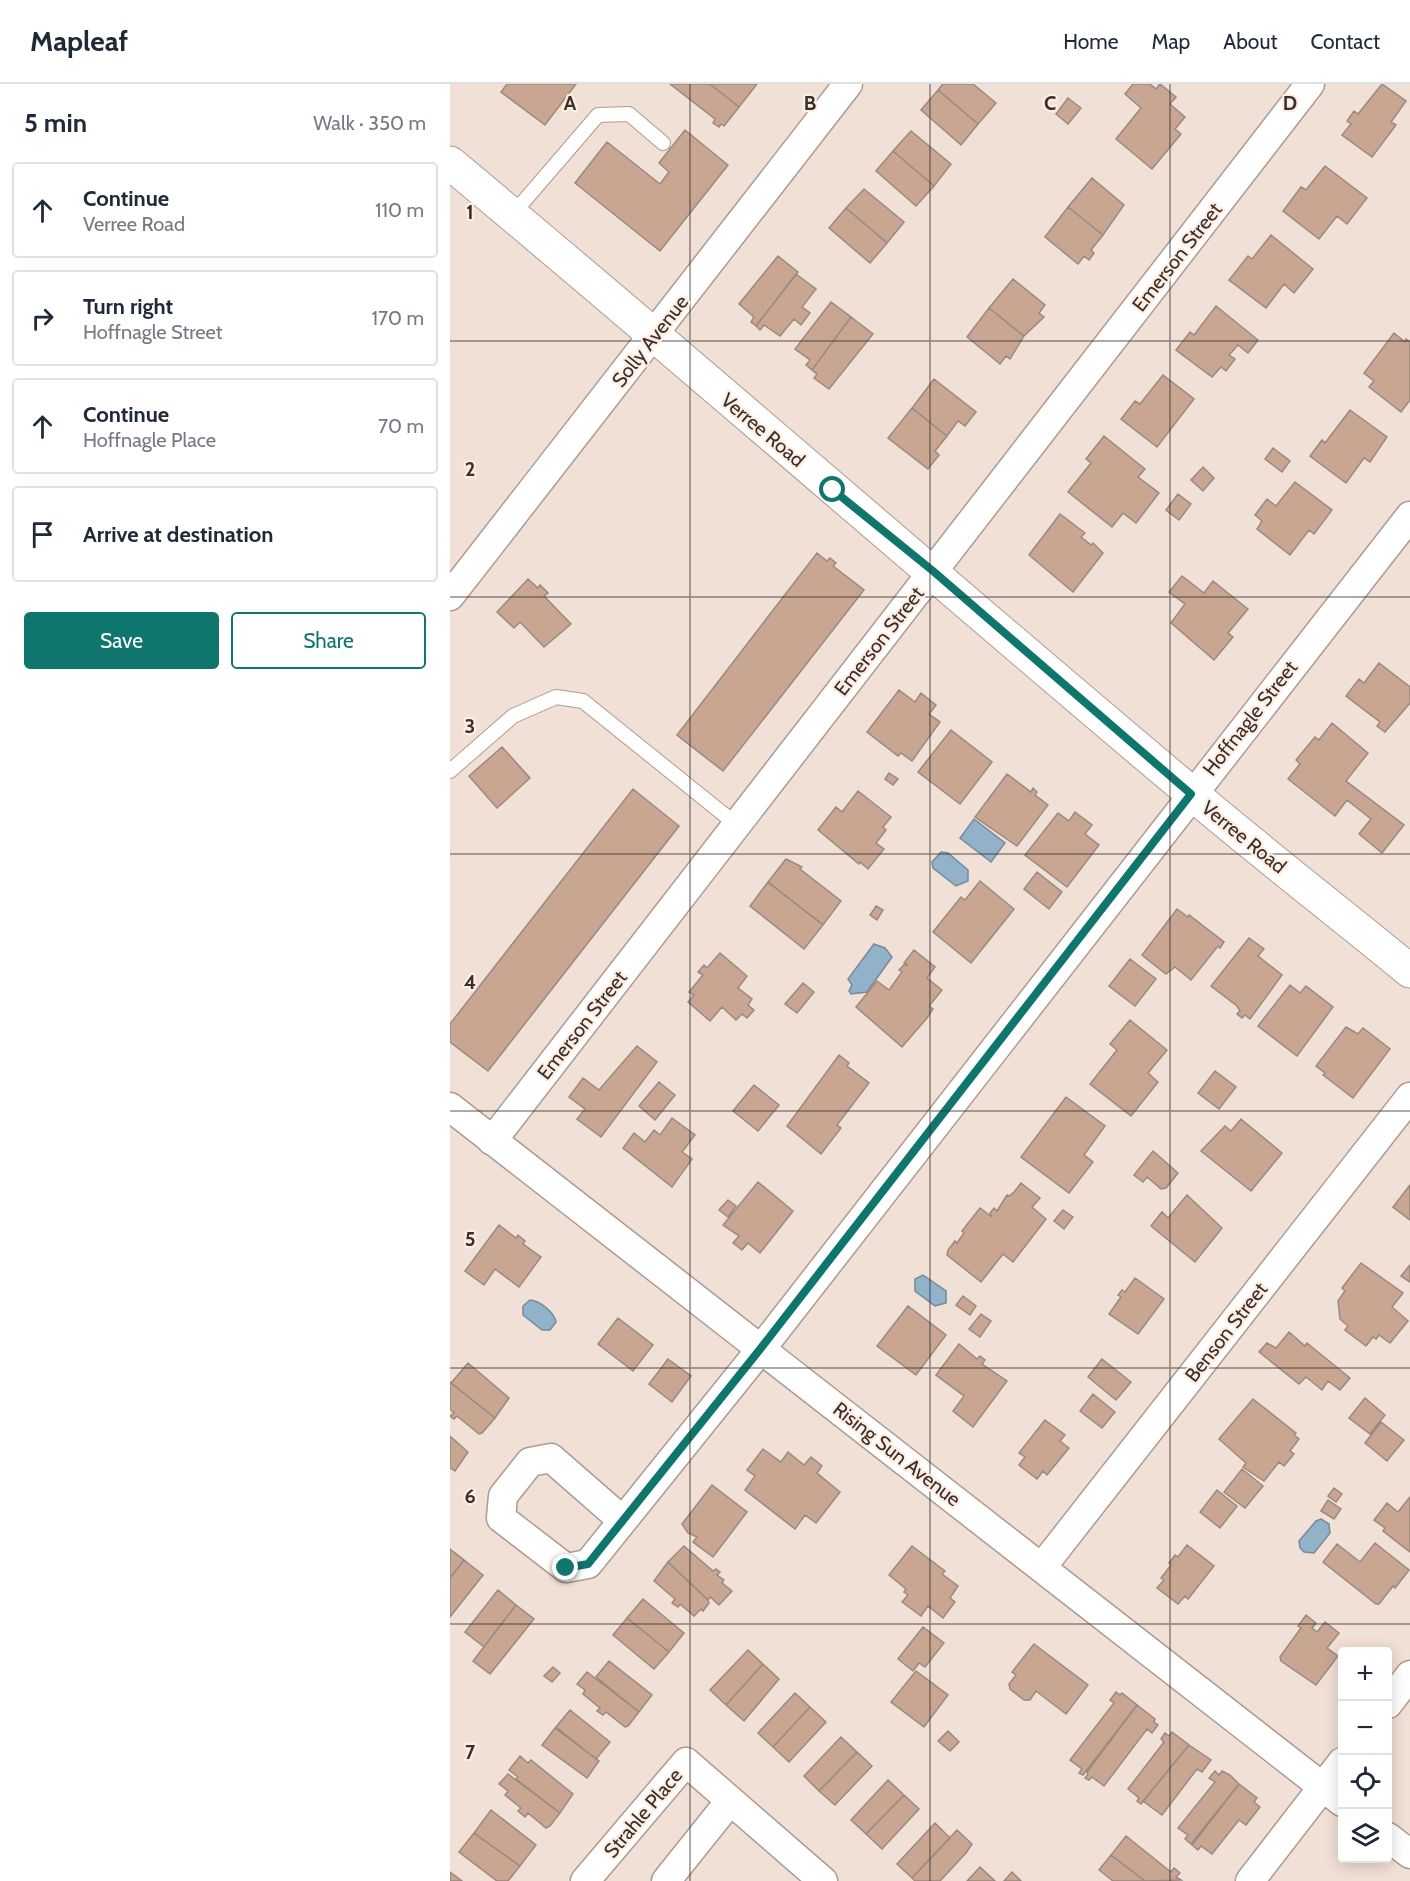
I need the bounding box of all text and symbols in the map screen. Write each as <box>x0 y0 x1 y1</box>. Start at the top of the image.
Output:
text: Mapleaf <box>30 24 128 58</box>
text: Home <box>1063 29 1119 54</box>
text: Map <box>1152 29 1190 54</box>
text: About <box>1223 29 1277 54</box>
text: Contact <box>1310 29 1380 54</box>
text: A <box>564 91 577 115</box>
text: B <box>804 91 816 115</box>
text: C <box>1044 91 1056 115</box>
text: D <box>1283 91 1297 115</box>
text: 5 min <box>24 107 87 139</box>
text: Walk · 350 m <box>313 111 426 135</box>
text: Continue <box>83 185 169 212</box>
icon: ahead <box>26 194 59 227</box>
text: 110 m <box>375 198 424 222</box>
street label: Emerson Street <box>1127 198 1227 316</box>
text: 1 <box>466 200 474 224</box>
text: Verree Road <box>83 212 185 236</box>
street label: Solly Avenue <box>607 290 693 392</box>
text: Turn right <box>83 293 173 320</box>
icon: right <box>26 302 59 335</box>
text: 170 m <box>372 306 424 330</box>
text: Hoffnagle Street <box>83 320 222 344</box>
street label: Verree Road <box>716 388 810 472</box>
text: Continue <box>83 401 169 428</box>
icon: ahead <box>26 410 59 443</box>
text: 70 m <box>378 414 424 438</box>
text: Hoffnagle Place <box>83 428 216 452</box>
text: 2 <box>465 457 475 481</box>
route start <box>819 476 845 502</box>
icon: arrive <box>26 518 59 551</box>
text: Arrive at destination <box>83 521 273 548</box>
street label: Emerson Street <box>829 582 929 700</box>
button: Save <box>24 612 219 669</box>
button: Share <box>231 612 426 669</box>
street label: Hoffnagle Street <box>1198 655 1303 780</box>
text: 3 <box>465 714 475 738</box>
street label: Verree Road <box>1197 796 1291 878</box>
street label: Emerson Street <box>532 966 632 1084</box>
text: 4 <box>464 970 476 994</box>
text: 5 <box>465 1227 475 1251</box>
street label: Benson Street <box>1180 1277 1272 1387</box>
street label: Rising Sun Avenue <box>828 1397 966 1511</box>
text: 6 <box>464 1484 476 1508</box>
route end <box>552 1554 578 1580</box>
map controls <box>1338 1647 1392 1863</box>
button: + <box>1338 1647 1392 1701</box>
button: − <box>1338 1701 1392 1755</box>
text: 7 <box>465 1740 476 1764</box>
button: locate <box>1338 1755 1392 1809</box>
street label: Strahle Place <box>599 1764 687 1862</box>
button: layers <box>1338 1809 1392 1863</box>

